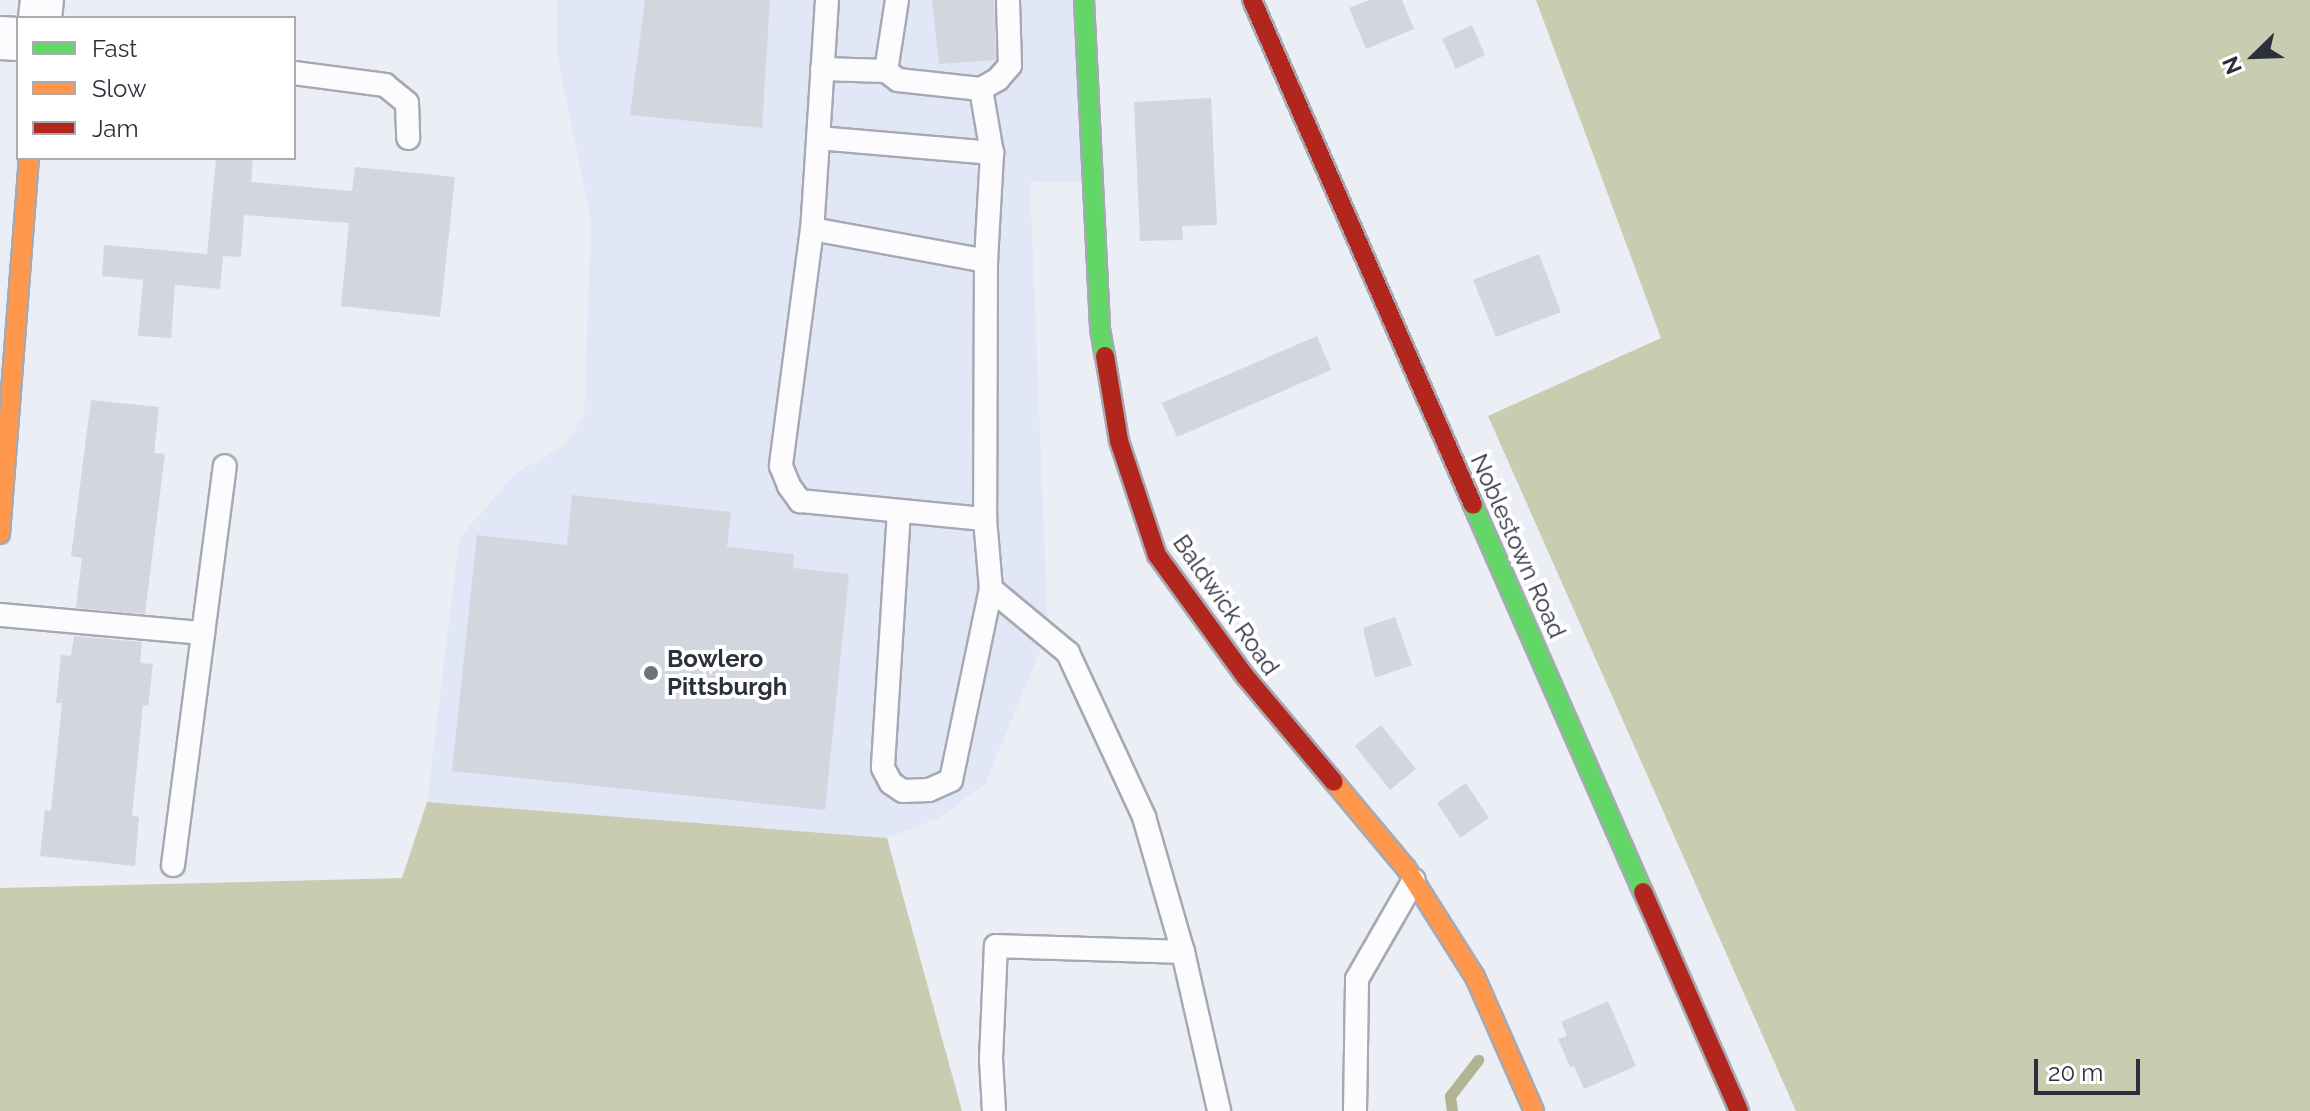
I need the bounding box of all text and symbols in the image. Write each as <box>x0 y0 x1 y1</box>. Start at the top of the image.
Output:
legend <box>16 16 296 160</box>
north arrow <box>2214 16 2294 96</box>
text: Fast <box>92 34 137 63</box>
text: N <box>2217 53 2247 78</box>
text: Slow <box>92 74 146 103</box>
text: Jam <box>92 114 138 143</box>
street label: Noblestown Road <box>1464 449 1572 643</box>
street label: Baldwick Road <box>1167 529 1285 681</box>
place label: Bowlero Pittsburgh <box>667 645 787 701</box>
marker: Bowlero Pittsburgh <box>642 664 660 682</box>
scale bar <box>2038 1043 2144 1093</box>
text: 20 m <box>2048 1058 2103 1087</box>

